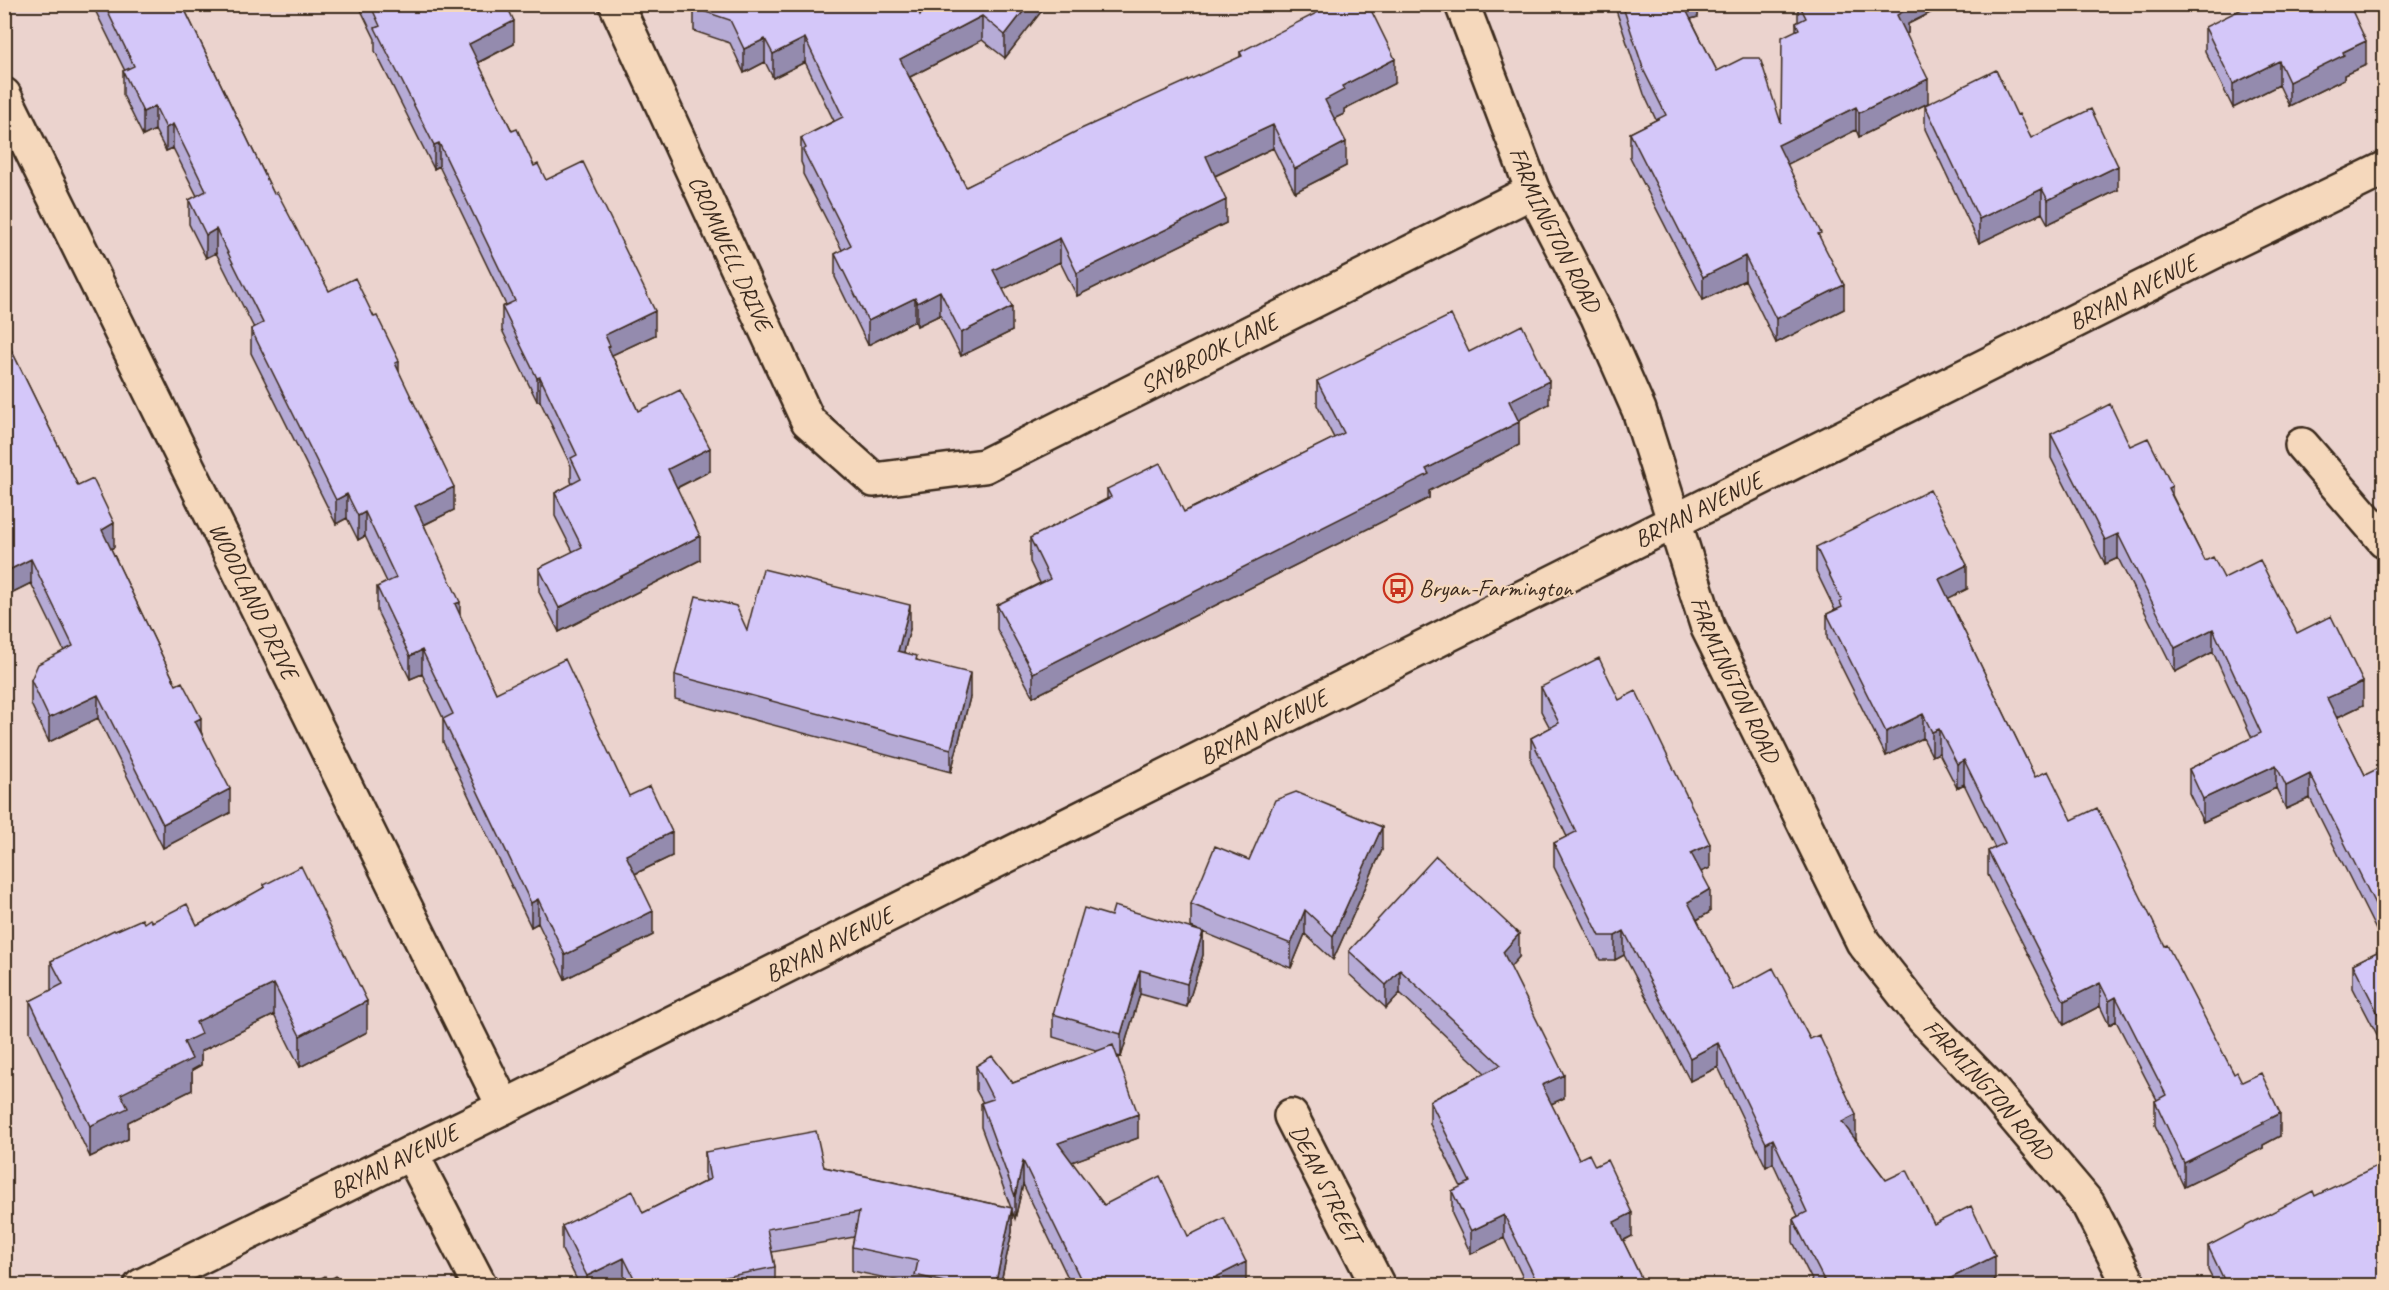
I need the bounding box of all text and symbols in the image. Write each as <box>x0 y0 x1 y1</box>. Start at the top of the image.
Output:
street label: FARMINGTON ROAD <box>1503 143 1609 319</box>
street label: CROMWELL DRIVE <box>682 171 781 338</box>
street label: BRYAN AVENUE <box>2064 246 2204 337</box>
street label: SAYBROOK LANE <box>1135 305 1285 400</box>
street label: BRYAN AVENUE <box>1629 464 1770 554</box>
street label: WOODLAND DRIVE <box>202 517 306 687</box>
bus stop icon: Bryan-Farmington <box>1382 572 1414 604</box>
place label: Bryan-Farmington <box>1419 573 1574 603</box>
street label: FARMINGTON ROAD <box>1684 593 1788 769</box>
street label: BRYAN AVENUE <box>1195 681 1335 772</box>
street label: BRYAN AVENUE <box>760 899 900 989</box>
street label: FARMINGTON ROAD <box>1917 1013 2061 1168</box>
street label: BRYAN AVENUE <box>325 1116 466 1206</box>
street label: DEAN STREET <box>1283 1120 1371 1253</box>

